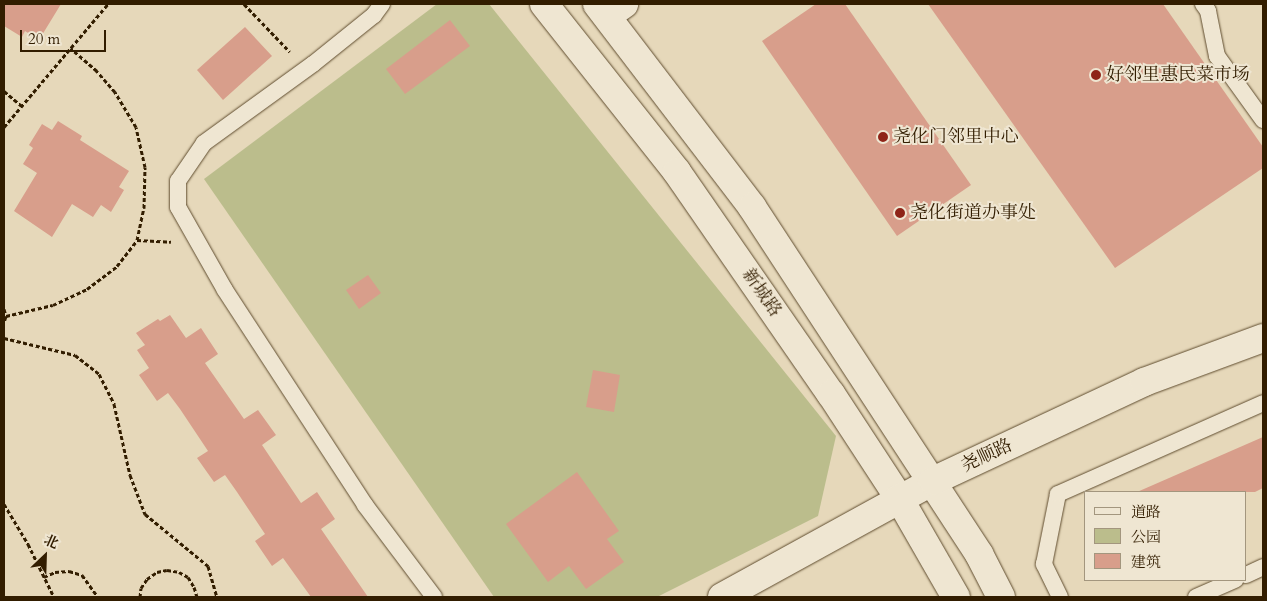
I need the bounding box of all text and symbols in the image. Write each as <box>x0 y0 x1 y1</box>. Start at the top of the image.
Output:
scale bar <box>22 20 109 52</box>
text: 20 m <box>28 29 60 49</box>
place label: 好邻里惠民菜市场 <box>1106 64 1250 86</box>
marker: 好邻里惠民菜市场 <box>1090 69 1102 81</box>
place label: 尧化门邻里中心 <box>893 126 1019 148</box>
marker: 尧化门邻里中心 <box>877 131 889 143</box>
place label: 尧化街道办事处 <box>910 202 1036 224</box>
marker: 尧化街道办事处 <box>894 207 906 219</box>
street label: 新城路 <box>737 265 785 321</box>
street label: 尧顺路 <box>958 435 1016 477</box>
legend <box>1084 491 1247 581</box>
text: 道路 <box>1131 502 1161 522</box>
text: 公园 <box>1131 527 1161 547</box>
text: 北 <box>41 530 62 553</box>
north arrow <box>20 531 70 581</box>
text: 建筑 <box>1131 552 1161 572</box>

